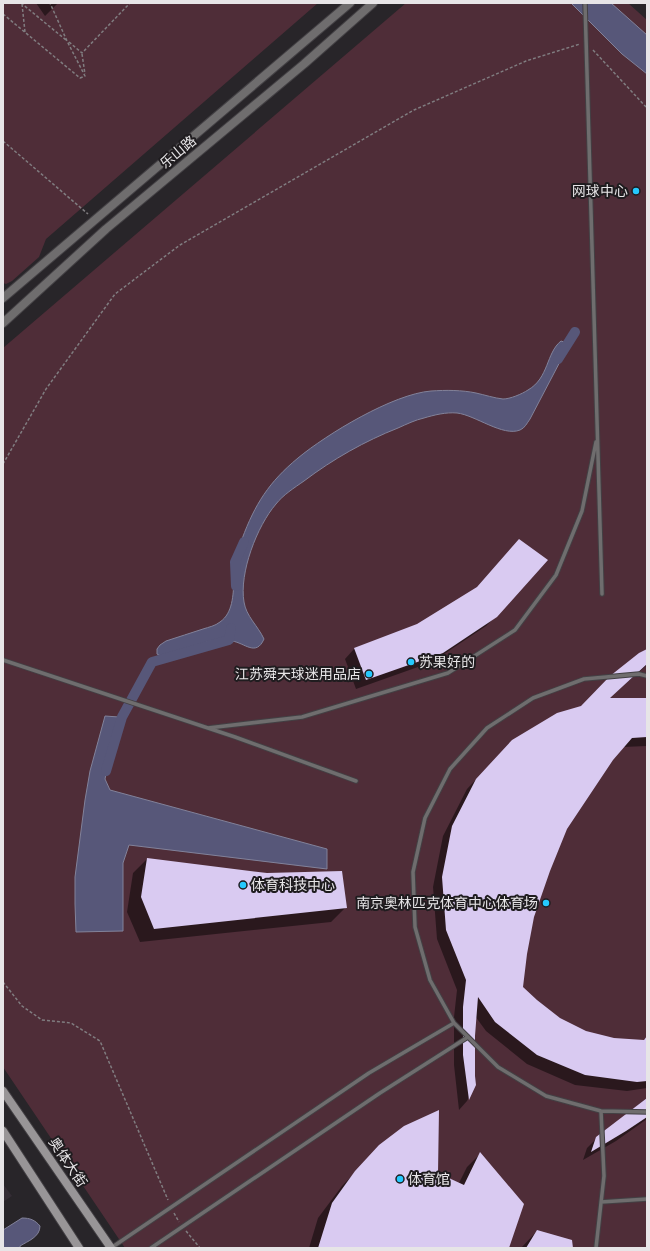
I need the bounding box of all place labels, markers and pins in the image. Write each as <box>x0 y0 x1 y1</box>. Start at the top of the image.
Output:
place label: 网球中心 <box>572 182 628 200</box>
marker: 网球中心 <box>631 186 641 196</box>
place label: 苏果好的 <box>419 653 475 671</box>
marker: 苏果好的 <box>406 657 416 667</box>
place label: 江苏舜天球迷用品店 <box>235 665 361 683</box>
marker: 江苏舜天球迷用品店 <box>364 669 374 679</box>
place label: 体育科技中心 <box>251 876 335 894</box>
marker: 体育科技中心 <box>238 880 248 890</box>
place label: 南京奥林匹克体育中心体育场 <box>356 894 538 912</box>
marker: 南京奥林匹克体育中心体育场 <box>541 898 551 908</box>
place label: 体育馆 <box>408 1170 450 1188</box>
marker: 体育馆 <box>395 1174 405 1184</box>

